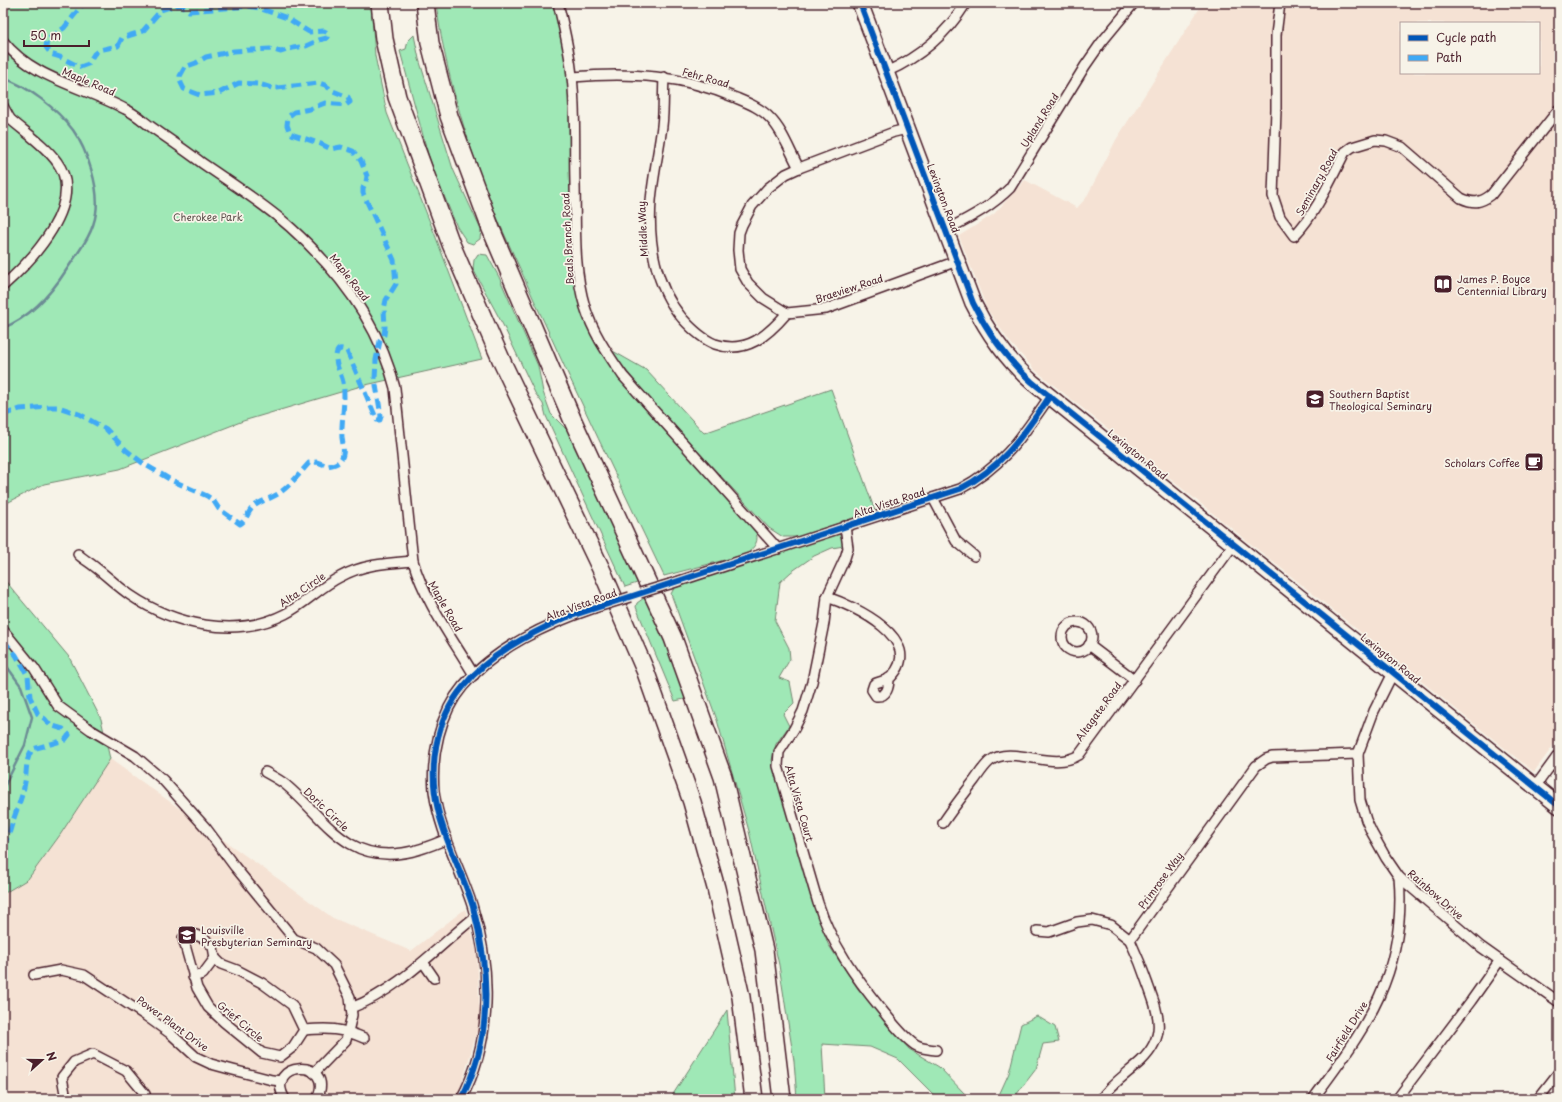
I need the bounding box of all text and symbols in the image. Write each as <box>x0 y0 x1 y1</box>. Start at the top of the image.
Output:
scale bar <box>24 22 89 48</box>
legend <box>1400 22 1540 74</box>
text: 50 m <box>30 26 61 44</box>
text: Cycle path <box>1436 28 1497 46</box>
text: Path <box>1436 48 1462 66</box>
street label: Maple Road <box>60 63 118 99</box>
street label: Fehr Road <box>681 63 731 91</box>
street label: Upland Road <box>1016 90 1062 150</box>
street label: Seminary Road <box>1291 146 1342 219</box>
street label: Lexington Road <box>924 161 964 235</box>
street label: Beals Branch Road <box>557 192 577 285</box>
street label: Middle Way <box>633 200 651 257</box>
park label: Cherokee Park <box>173 209 243 224</box>
street label: Maple Road <box>327 250 373 304</box>
street label: Braeview Road <box>813 270 885 306</box>
place label: James P. Boyce Centennial Library <box>1457 271 1547 298</box>
library icon: James P. Boyce Centennial Library <box>1432 273 1454 295</box>
place label: Southern Baptist Theological Seminary <box>1329 386 1432 413</box>
school or university icon: Southern Baptist Theological Seminary <box>1304 388 1326 410</box>
street label: Lexington Road <box>1105 425 1171 483</box>
cafe icon: Scholars Coffee <box>1523 451 1545 473</box>
place label: Scholars Coffee <box>1444 455 1520 470</box>
street label: Alta Vista Road <box>851 483 927 521</box>
street label: Alta Circle <box>276 568 328 610</box>
street label: Maple Road <box>425 578 467 634</box>
street label: Alta Vista Road <box>543 584 619 624</box>
street label: Lexington Road <box>1358 629 1424 687</box>
street label: Altagate Road <box>1071 678 1125 744</box>
street label: Alta Vista Court <box>782 763 818 843</box>
street label: Doric Circle <box>301 784 353 835</box>
street label: Primrose Way <box>1134 848 1186 912</box>
street label: Rainbow Drive <box>1405 866 1467 922</box>
place label: Louisville Presbyterian Seminary <box>201 922 313 950</box>
school or university icon: Louisville Presbyterian Seminary <box>176 924 198 946</box>
street label: Power Plant Drive <box>134 992 212 1054</box>
street label: Grief Circle <box>214 997 268 1045</box>
street label: Fairfield Drive <box>1321 998 1371 1064</box>
north arrow <box>22 1040 62 1080</box>
text: N <box>42 1049 61 1064</box>

